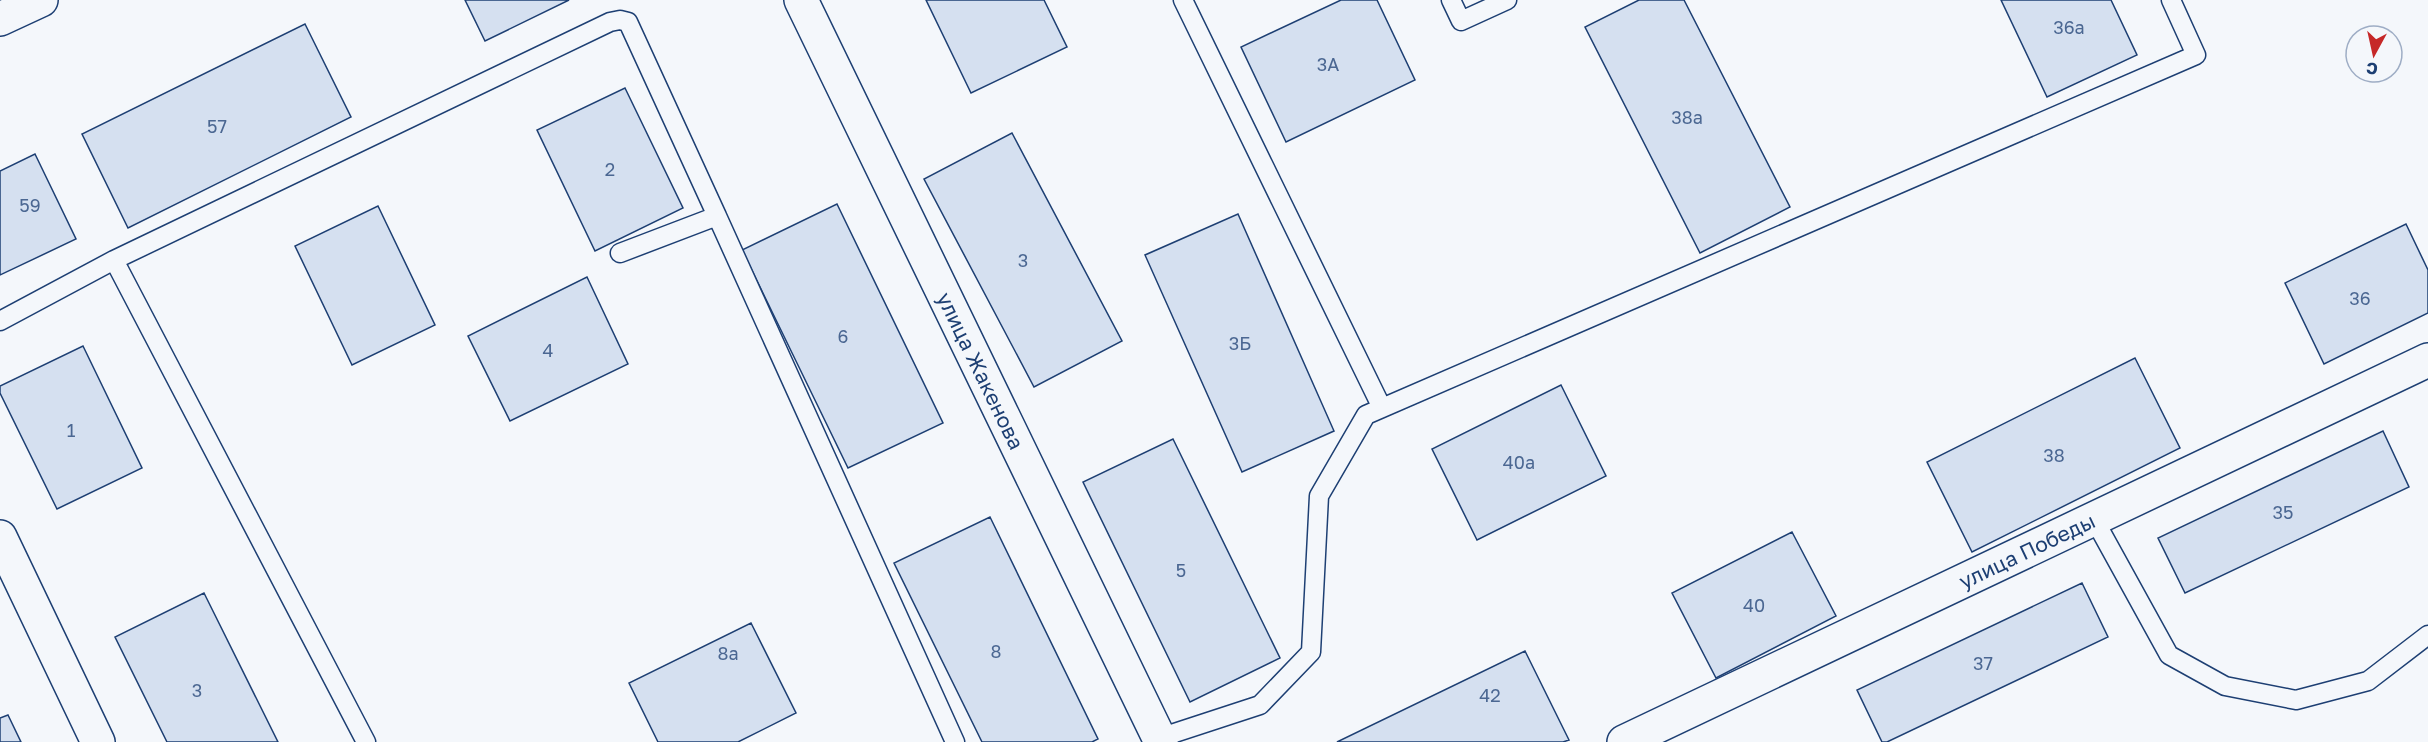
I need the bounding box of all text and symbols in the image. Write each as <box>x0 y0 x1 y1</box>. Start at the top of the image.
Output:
house number: 36а <box>2053 16 2085 38</box>
north arrow <box>2344 24 2404 84</box>
house number: 3А <box>1317 53 1339 75</box>
text: С <box>2365 58 2379 80</box>
house number: 38а <box>1671 106 1703 128</box>
house number: 57 <box>207 115 227 137</box>
house number: 2 <box>605 158 615 180</box>
house number: 59 <box>19 194 41 216</box>
house number: 3 <box>1018 249 1028 271</box>
house number: 36 <box>2349 287 2371 309</box>
street label: улица Жакенова <box>932 288 1030 454</box>
house number: 6 <box>838 325 848 347</box>
house number: 3Б <box>1229 332 1251 354</box>
house number: 4 <box>543 339 554 361</box>
house number: 1 <box>67 419 76 441</box>
house number: 38 <box>2043 444 2065 466</box>
house number: 40а <box>1503 451 1535 473</box>
house number: 35 <box>2273 501 2293 523</box>
street label: улица Победы <box>1955 507 2099 594</box>
house number: 5 <box>1176 559 1186 581</box>
house number: 40 <box>1743 594 1765 616</box>
house number: 8 <box>991 640 1001 662</box>
house number: 8а <box>717 642 739 664</box>
house number: 37 <box>1973 652 1993 674</box>
house number: 3 <box>192 679 202 701</box>
house number: 42 <box>1479 684 1501 706</box>

